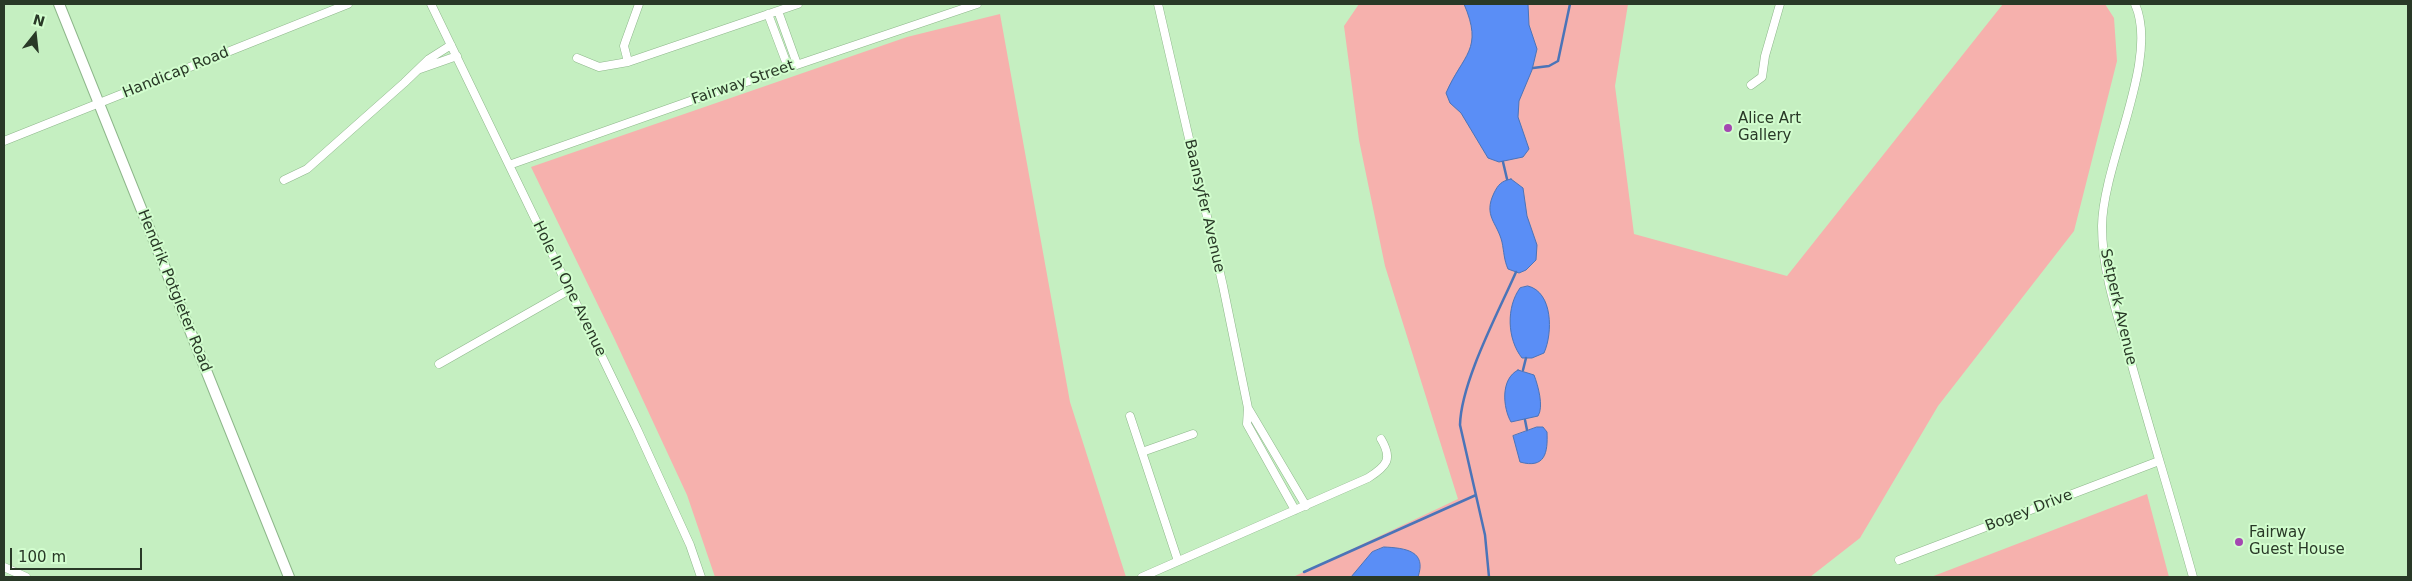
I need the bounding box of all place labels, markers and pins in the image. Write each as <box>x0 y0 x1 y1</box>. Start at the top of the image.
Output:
place label: Alice Art Gallery <box>1738 110 1801 145</box>
marker: Alice Art Gallery <box>1722 122 1734 134</box>
place label: Fairway Guest House <box>2249 524 2345 559</box>
marker: Fairway Guest House <box>2233 536 2245 548</box>

